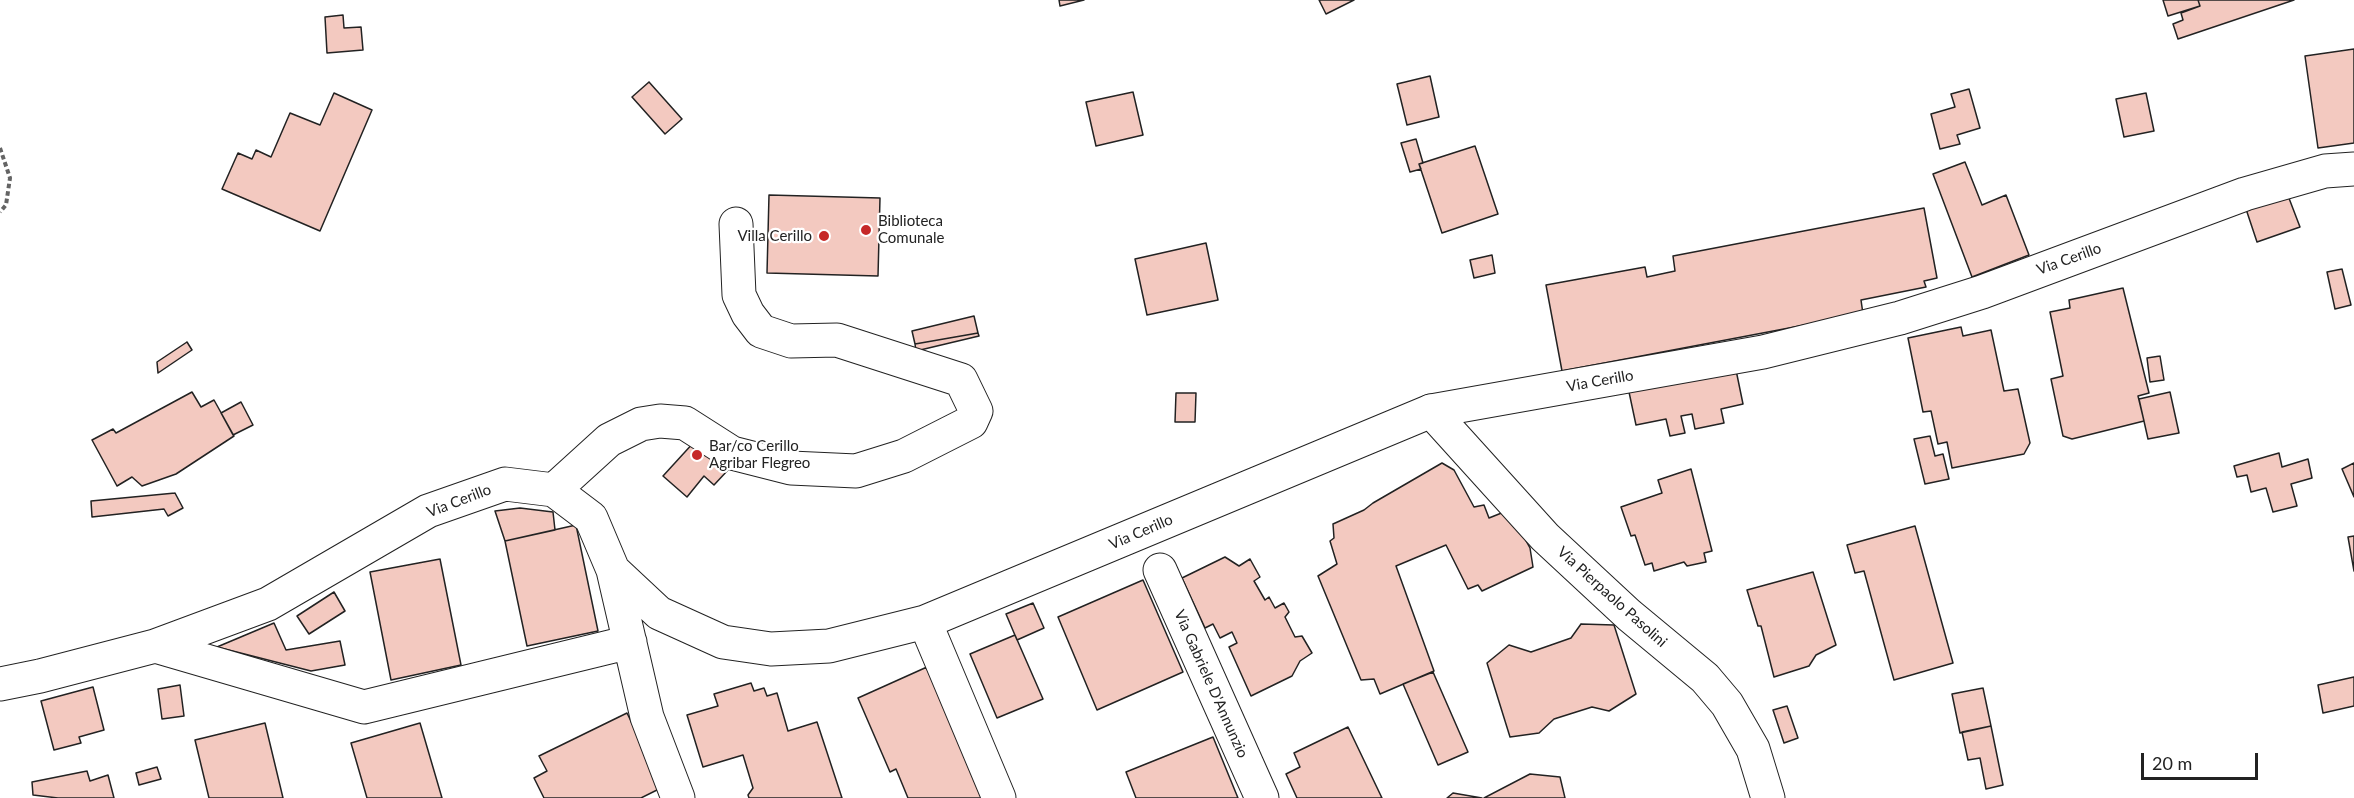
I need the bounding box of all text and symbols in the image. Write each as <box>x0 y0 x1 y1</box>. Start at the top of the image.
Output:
place label: Biblioteca Comunale <box>878 212 944 247</box>
marker: Biblioteca Comunale <box>859 223 873 237</box>
place label: Villa Cerillo <box>737 227 812 245</box>
marker: Villa Cerillo <box>817 229 831 243</box>
street label: Via Cerillo <box>2034 239 2104 279</box>
street label: Via Cerillo <box>1565 366 1635 396</box>
place label: Bar/co Cerillo Agribar Flegreo <box>709 437 810 472</box>
marker: Bar/co Cerillo Agribar Flegreo <box>690 448 704 462</box>
street label: Via Cerillo <box>424 481 494 521</box>
street label: Via Cerillo <box>1106 511 1176 553</box>
street label: Via Pierpaolo Pasolini <box>1553 543 1671 651</box>
street label: Via Gabriele D'Annunzio <box>1170 607 1252 761</box>
scale bar <box>2144 741 2261 779</box>
text: 20 m <box>2152 752 2192 774</box>

